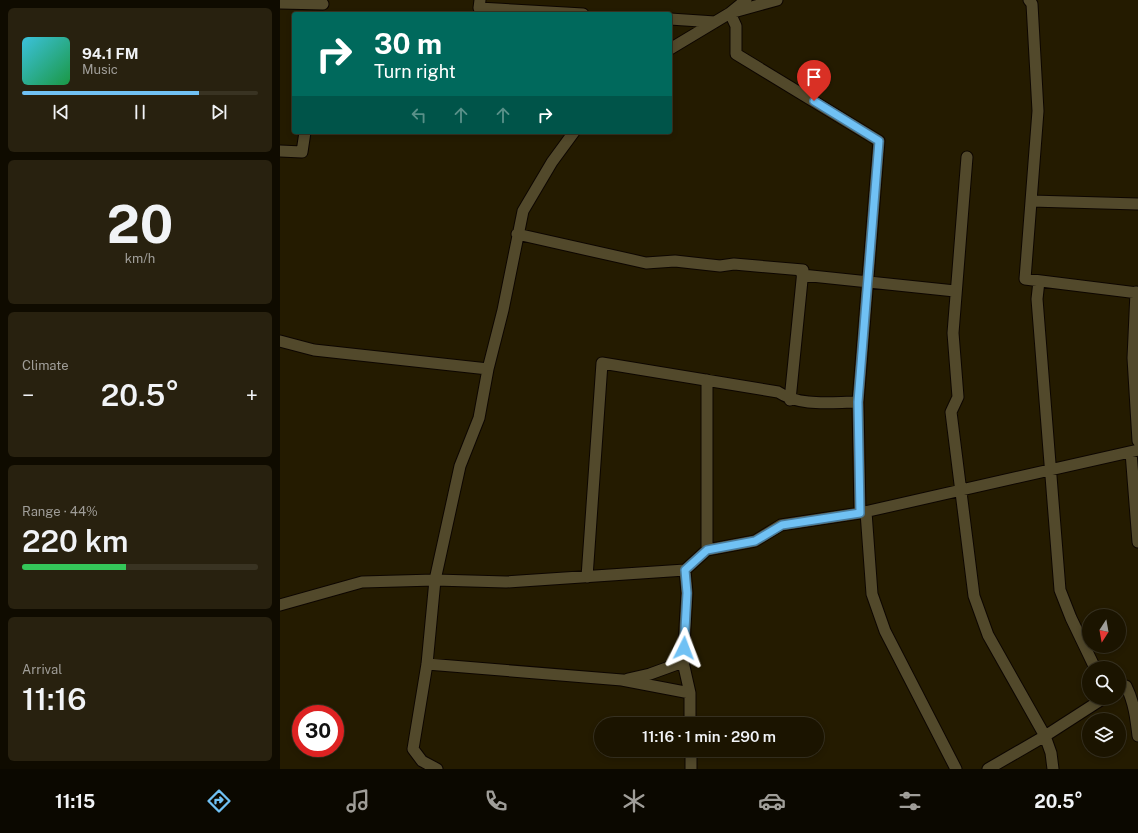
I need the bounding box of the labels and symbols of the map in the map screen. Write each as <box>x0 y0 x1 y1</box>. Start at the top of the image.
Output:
pin <box>797 60 831 101</box>
north arrow <box>1082 609 1126 653</box>
position arrow <box>663 627 705 669</box>
speed limit sign: 30 <box>292 705 344 757</box>

